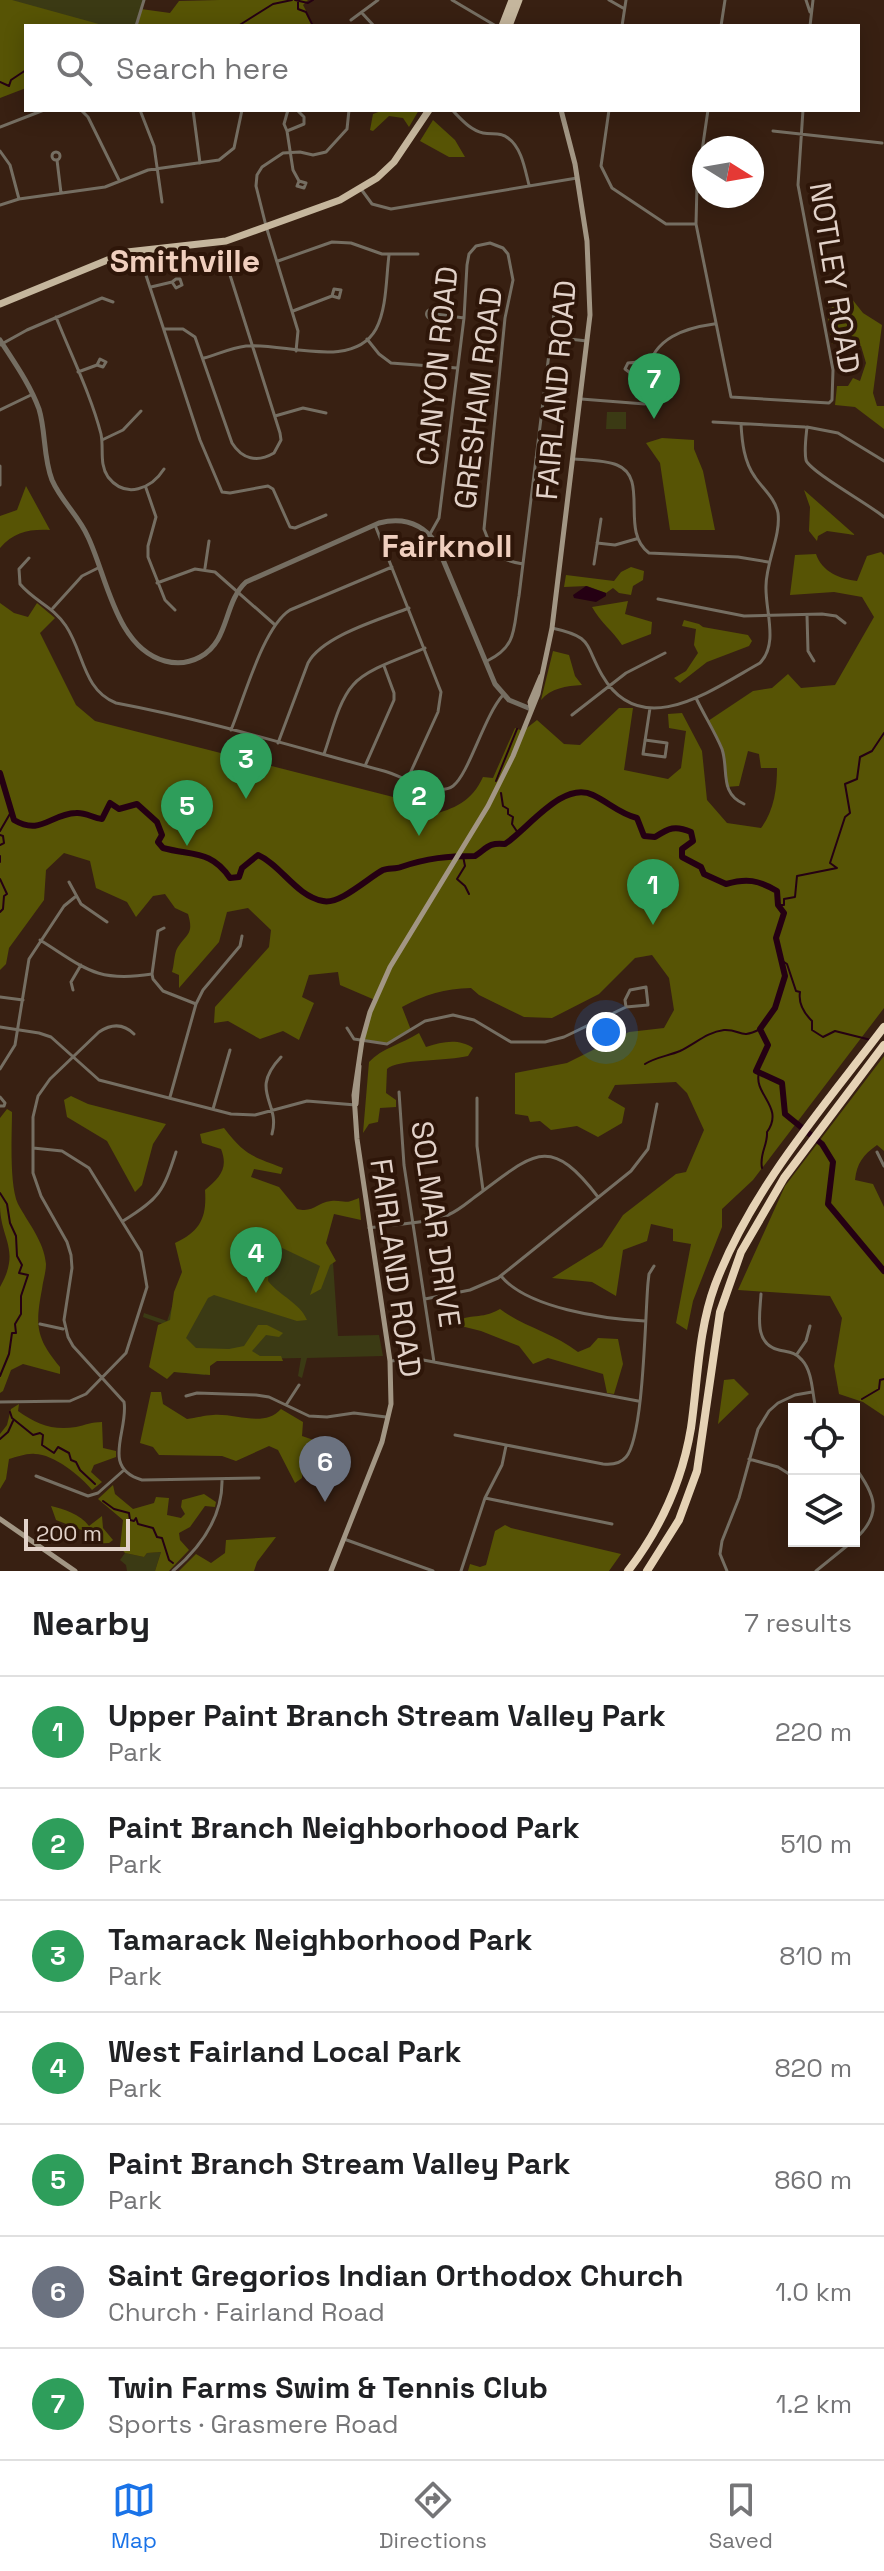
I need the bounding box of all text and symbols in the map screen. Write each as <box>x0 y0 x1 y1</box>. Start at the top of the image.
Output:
search box <box>24 24 860 112</box>
icon: search <box>52 46 96 90</box>
text: Search here <box>116 49 289 88</box>
north arrow <box>692 136 764 208</box>
street label: NOTLEY ROAD <box>801 180 869 376</box>
district label: Smithville <box>110 241 260 281</box>
street label: CANYON ROAD <box>407 264 467 468</box>
street label: FAIRLAND ROAD <box>527 279 585 501</box>
street label: GRESHAM ROAD <box>445 285 511 511</box>
pin: 7 <box>628 353 680 419</box>
district label: Fairknoll <box>382 526 512 566</box>
pin: 3 <box>220 733 272 799</box>
pin: 2 <box>393 770 445 836</box>
pin: 5 <box>161 780 213 846</box>
pin: 1 <box>627 859 679 925</box>
your location <box>586 1012 626 1052</box>
street label: SOLMAR DRIVE <box>402 1118 470 1330</box>
street label: FAIRLAND ROAD <box>361 1156 431 1380</box>
pin: 4 <box>230 1227 282 1293</box>
map controls <box>788 1403 860 1547</box>
button: locate <box>788 1403 860 1475</box>
pin: 6 <box>299 1436 351 1502</box>
button: layers <box>788 1475 860 1547</box>
scale bar <box>24 1515 130 1551</box>
text: 200 m <box>36 1519 102 1547</box>
text: Nearby <box>32 1602 150 1645</box>
text: 7 results <box>744 1606 852 1640</box>
text: Upper Paint Branch Stream Valley Park <box>108 1696 666 1735</box>
text: 1 <box>52 1715 64 1749</box>
text: 220 m <box>775 1715 852 1749</box>
text: Park <box>108 1735 162 1769</box>
text: Paint Branch Neighborhood Park <box>108 1808 580 1847</box>
text: 2 <box>50 1827 66 1861</box>
text: 510 m <box>780 1827 852 1861</box>
text: Park <box>108 1847 162 1881</box>
text: Tamarack Neighborhood Park <box>108 1920 532 1959</box>
text: 3 <box>50 1939 66 1973</box>
text: 810 m <box>779 1939 852 1973</box>
text: Park <box>108 1959 162 1993</box>
text: West Fairland Local Park <box>108 2032 461 2071</box>
text: 4 <box>50 2051 66 2085</box>
text: 820 m <box>774 2051 852 2085</box>
text: Park <box>108 2071 162 2105</box>
text: Paint Branch Stream Valley Park <box>108 2144 570 2183</box>
text: 5 <box>50 2163 66 2197</box>
text: 860 m <box>774 2163 852 2197</box>
text: Park <box>108 2183 162 2217</box>
text: Saint Gregorios Indian Orthodox Church <box>108 2256 683 2295</box>
text: 6 <box>50 2275 66 2309</box>
text: 1.0 km <box>775 2275 852 2309</box>
text: Church · Fairland Road <box>108 2295 385 2329</box>
text: Twin Farms Swim & Tennis Club <box>108 2368 548 2407</box>
text: 7 <box>51 2387 65 2421</box>
text: 1.2 km <box>776 2387 852 2421</box>
text: Sports · Grasmere Road <box>108 2407 399 2441</box>
tab: Map <box>111 2478 157 2554</box>
tab: Directions <box>379 2478 487 2554</box>
tab: Saved <box>709 2478 773 2554</box>

